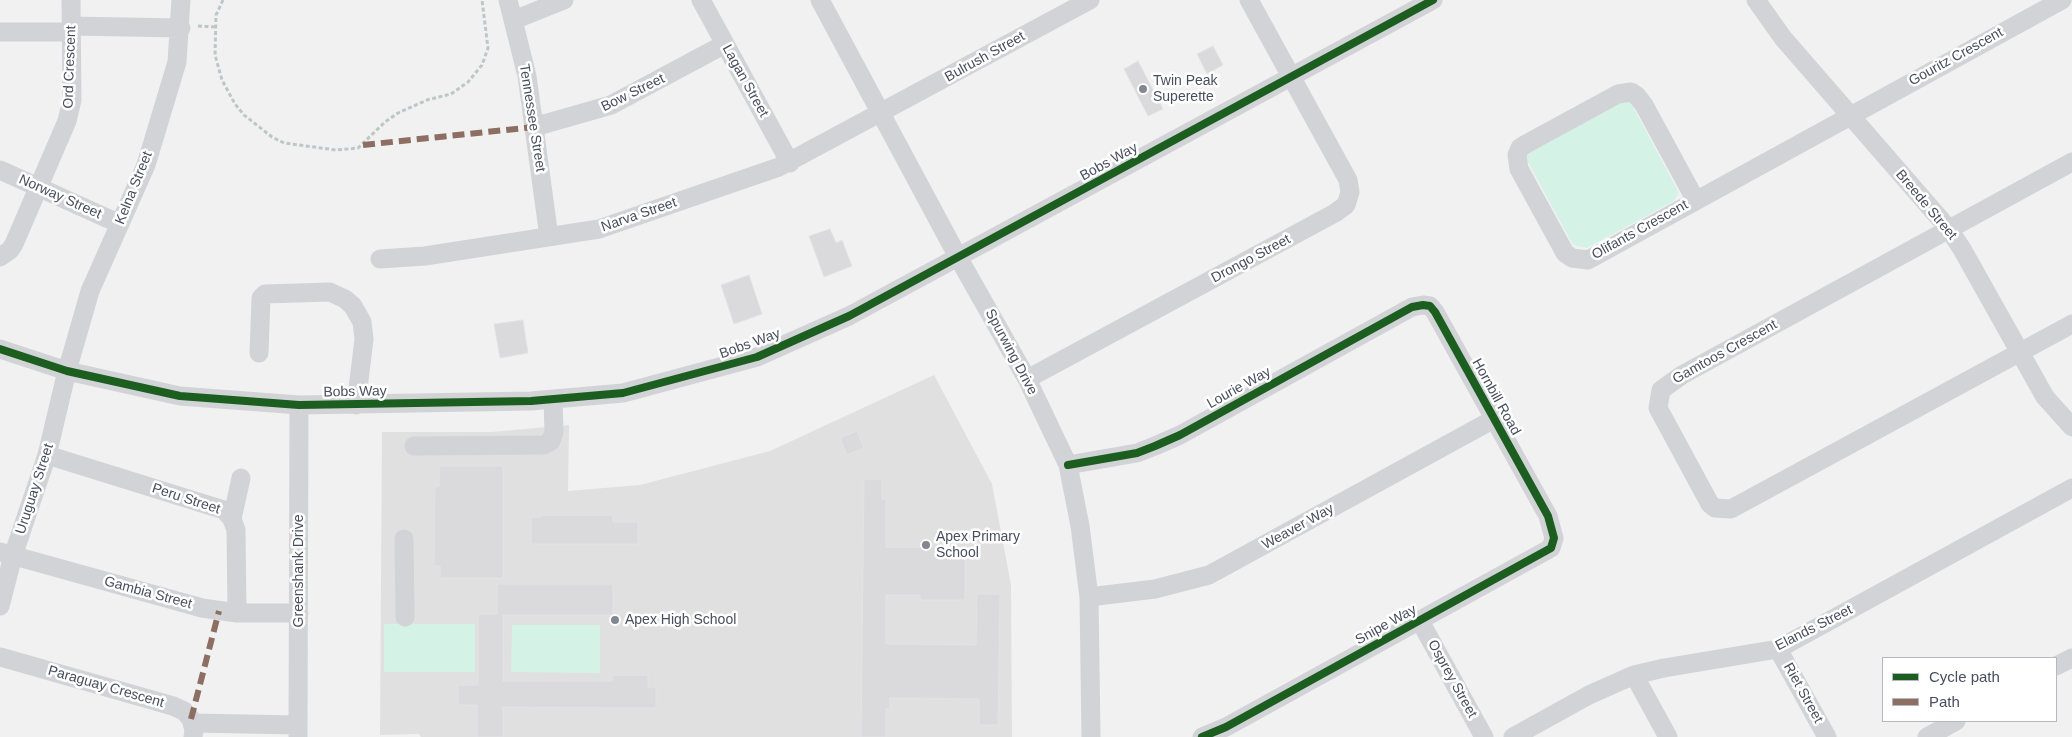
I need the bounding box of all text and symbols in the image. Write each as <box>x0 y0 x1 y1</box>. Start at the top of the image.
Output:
street label: Gouritz Crescent <box>1906 24 2006 90</box>
street label: Ord Crescent <box>60 25 80 109</box>
street label: Bulrush Street <box>942 28 1028 86</box>
street label: Lagan Street <box>718 42 772 120</box>
street label: Tennessee Street <box>515 63 549 173</box>
street label: Bow Street <box>599 70 667 116</box>
place label: Twin Peak Superette <box>1153 73 1218 105</box>
marker: Twin Peak Superette <box>1137 83 1149 95</box>
street label: Bobs Way <box>1077 139 1141 185</box>
street label: Kelna Street <box>112 149 156 227</box>
street label: Breede Street <box>1892 167 1960 243</box>
street label: Norway Street <box>16 171 104 223</box>
street label: Narva Street <box>599 194 679 236</box>
street label: Olifants Crescent <box>1589 197 1691 263</box>
street label: Drongo Street <box>1209 231 1293 287</box>
street label: Spurwing Drive <box>981 306 1041 398</box>
street label: Gamtoos Crescent <box>1670 316 1780 388</box>
street label: Bobs Way <box>717 325 783 363</box>
street label: Hornbill Road <box>1468 356 1524 438</box>
street label: Lourie Way <box>1204 364 1274 412</box>
street label: Bobs Way <box>323 383 387 401</box>
street label: Uruguay Street <box>12 442 58 536</box>
street label: Peru Street <box>150 480 222 518</box>
street label: Weaver Way <box>1259 500 1337 554</box>
street label: Greenshank Drive <box>291 515 307 627</box>
place label: Apex Primary School <box>936 529 1020 562</box>
marker: Apex Primary School <box>920 539 932 551</box>
street label: Gambia Street <box>102 573 194 613</box>
street label: Snipe Way <box>1353 601 1419 649</box>
street label: Elands Street <box>1773 601 1855 655</box>
place label: Apex High School <box>625 612 736 628</box>
marker: Apex High School <box>609 614 621 626</box>
street label: Osprey Street <box>1424 637 1480 721</box>
legend <box>1882 657 2057 722</box>
street label: Riet Street <box>1780 660 1826 726</box>
street label: Paraguay Crescent <box>46 662 166 712</box>
text: Cycle path <box>1929 668 2000 685</box>
text: Path <box>1929 693 1960 710</box>

